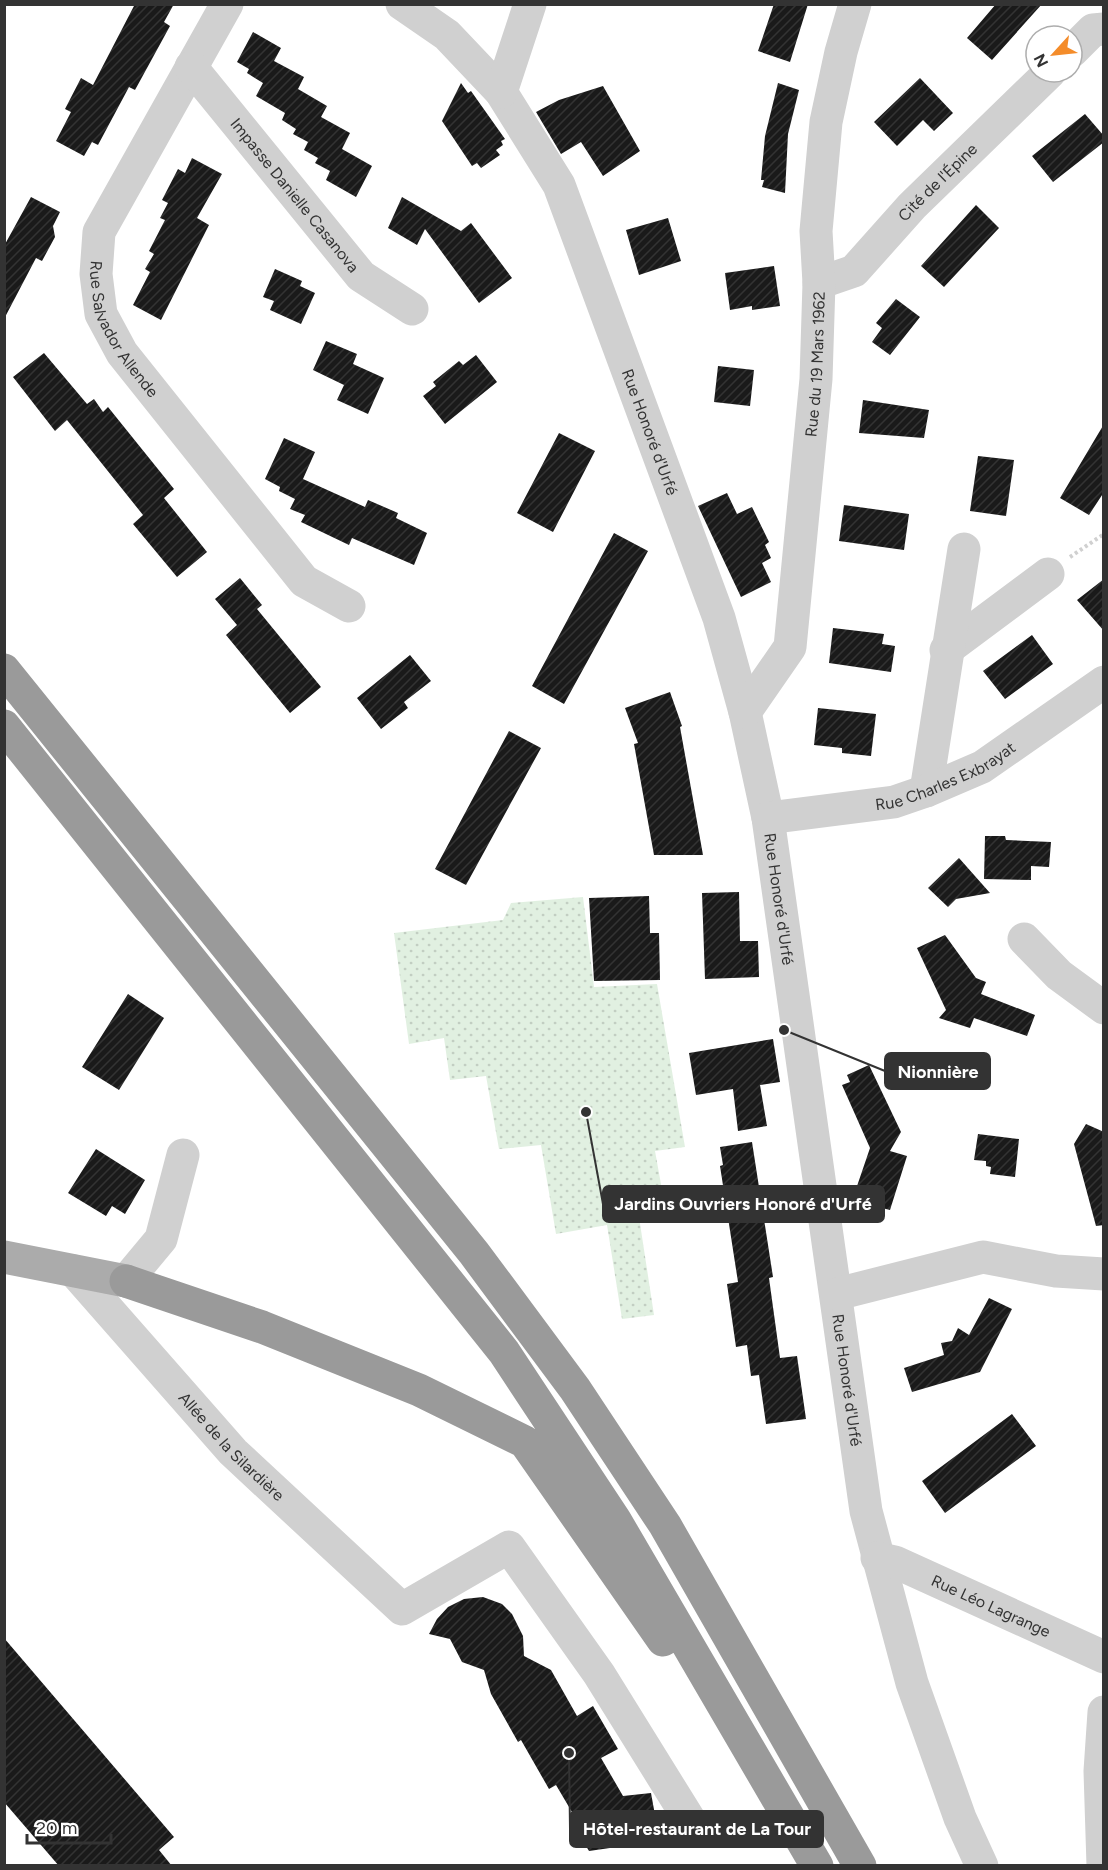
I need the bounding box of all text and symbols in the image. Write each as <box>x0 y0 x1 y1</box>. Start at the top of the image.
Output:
north arrow <box>1024 24 1084 84</box>
text: N <box>1030 51 1052 70</box>
street label: Impasse Danielle Casanova <box>227 114 363 276</box>
street label: Cité de l'Épine <box>894 139 981 225</box>
street label: Rue Salvador Allende <box>86 260 163 401</box>
street label: Rue du 19 Mars 1962 <box>801 291 828 438</box>
street label: Rue Honoré d'Urfé <box>618 366 682 498</box>
street label: Rue Charles Exbrayat <box>874 737 1019 814</box>
street label: Rue Honoré d'Urfé <box>761 831 798 966</box>
callout: Nionnière <box>885 1053 990 1089</box>
text: Nionnière <box>897 1061 979 1083</box>
callout: Jardins Ouvriers Honoré d'Urfé <box>603 1186 884 1222</box>
text: Jardins Ouvriers Honoré d'Urfé <box>614 1193 872 1215</box>
street label: Rue Honoré d'Urfé <box>829 1313 866 1448</box>
street label: Allée de la Silardière <box>175 1388 289 1505</box>
street label: Rue Léo Lagrange <box>929 1570 1054 1641</box>
scale bar <box>27 1807 111 1845</box>
callout: Hôtel-restaurant de La Tour <box>570 1811 823 1847</box>
text: 20 m <box>36 1817 77 1839</box>
text: Hôtel-restaurant de La Tour <box>583 1818 811 1840</box>

